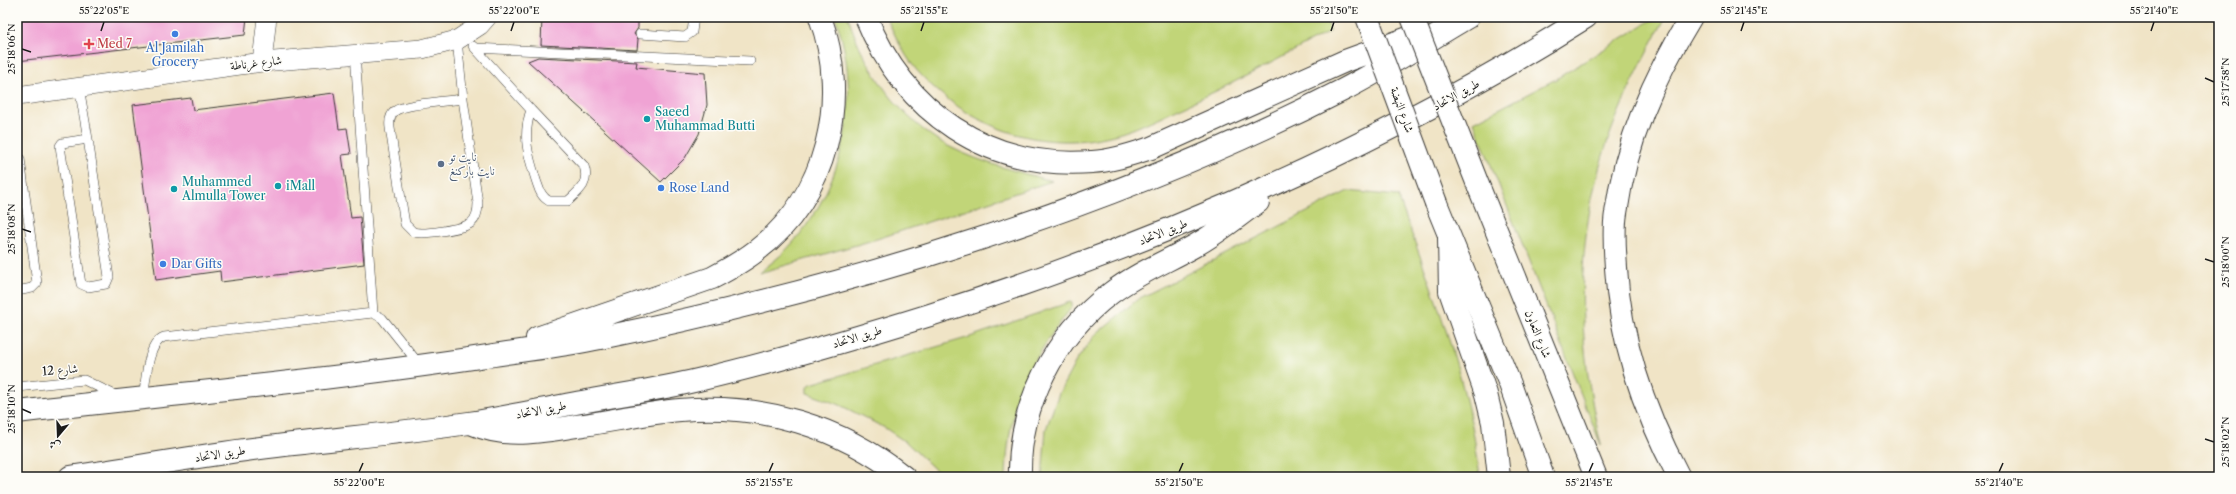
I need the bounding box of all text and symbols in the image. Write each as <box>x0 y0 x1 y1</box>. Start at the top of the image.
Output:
text: 55°22'05"E <box>79 4 129 17</box>
text: 55°22'00"E <box>488 4 540 17</box>
text: 55°21'55"E <box>900 4 948 17</box>
text: 55°21'50"E <box>1310 4 1358 17</box>
text: 55°21'45"E <box>1720 4 1768 17</box>
text: 55°21'40"E <box>2130 4 2178 17</box>
text: 25°18'06"N <box>5 24 18 74</box>
marker: Al Jamilah Grocery <box>170 29 180 39</box>
place label: Med 7 <box>97 36 132 51</box>
marker: Med 7 <box>84 39 94 49</box>
place label: Al Jamilah Grocery <box>145 40 205 69</box>
street label: شارع غرناطة <box>229 52 283 77</box>
text: 25°17'58"N <box>2219 57 2232 107</box>
street label: طريق الاتحاد <box>1430 75 1482 114</box>
street label: شارع النهضة <box>1384 85 1418 136</box>
place label: Saeed Muhammad Butti <box>655 104 756 133</box>
marker: Saeed Muhammad Butti <box>642 114 652 124</box>
place label: نايت تو نايت باركنغ <box>448 149 495 182</box>
marker: نايت تو نايت باركنغ <box>436 159 446 169</box>
place label: Muhammed Almulla Tower <box>181 174 265 203</box>
place label: iMall <box>286 178 316 193</box>
place label: Rose Land <box>669 180 730 195</box>
marker: iMall <box>273 181 283 191</box>
marker: Rose Land <box>656 183 666 193</box>
marker: Muhammed Almulla Tower <box>169 184 179 194</box>
text: 25°18'08"N <box>5 203 18 255</box>
street label: طريق الاتحاد <box>1136 215 1190 249</box>
text: 25°18'00"N <box>2219 236 2232 288</box>
place label: Dar Gifts <box>171 256 222 271</box>
marker: Dar Gifts <box>158 259 168 269</box>
street label: شارع التعاون <box>1518 308 1555 362</box>
street label: طريق الاتحاد <box>830 322 884 352</box>
street label: شارع 12 <box>41 360 79 383</box>
text: 25°18'10"N <box>5 384 18 434</box>
street label: طريق الاتحاد <box>514 397 568 423</box>
north arrow <box>38 416 78 456</box>
text: 25°18'02"N <box>2219 417 2232 467</box>
text: ش <box>47 437 62 454</box>
street label: طريق الاتحاد <box>193 442 247 466</box>
text: 55°22'00"E <box>333 476 385 489</box>
text: 55°21'55"E <box>745 476 793 489</box>
text: 55°21'50"E <box>1155 476 1203 489</box>
text: 55°21'45"E <box>1565 476 1613 489</box>
text: 55°21'40"E <box>1975 476 2023 489</box>

